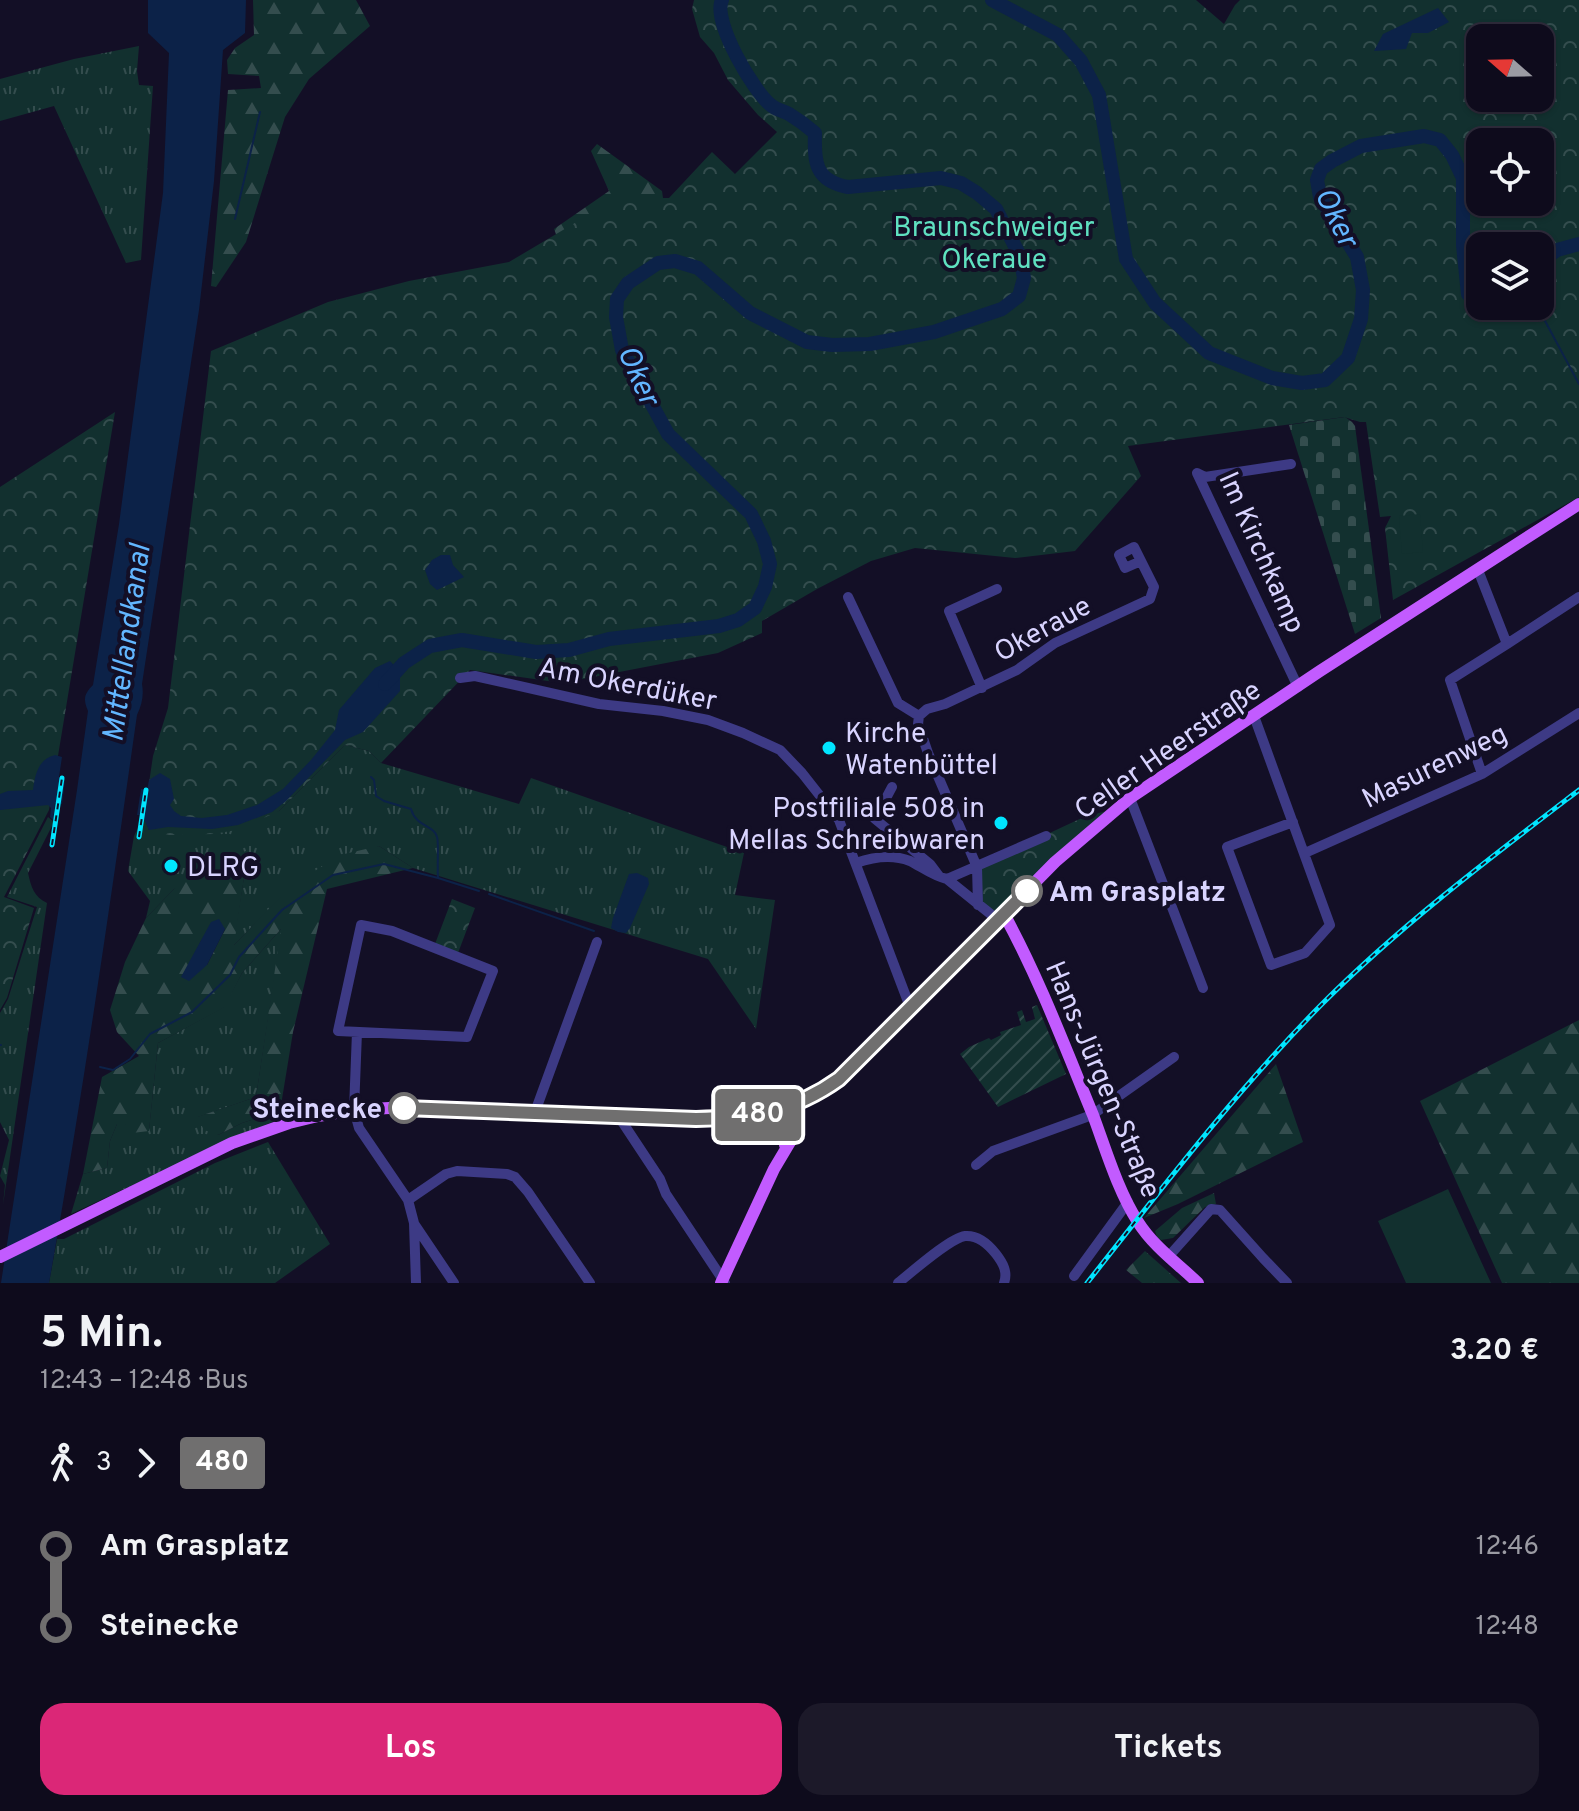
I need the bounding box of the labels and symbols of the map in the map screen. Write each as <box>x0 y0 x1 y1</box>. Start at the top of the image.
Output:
north arrow <box>1466 24 1554 112</box>
water label: Oker <box>1305 182 1366 256</box>
park label: Braunschweiger Okeraue <box>893 211 1095 279</box>
water label: Oker <box>607 340 667 414</box>
street label: Im Kirchkamp <box>1209 467 1312 640</box>
water label: Mittellandkanal <box>96 541 161 744</box>
street label: Okeraue <box>989 589 1098 672</box>
street label: Am Okerdüker <box>535 651 720 721</box>
street label: Celler Heerstraße <box>1068 674 1269 829</box>
place label: Kirche Watenbüttel <box>845 717 998 785</box>
street label: Masurenweg <box>1357 717 1514 818</box>
marker: Kirche Watenbüttel <box>820 739 838 757</box>
place label: Postfiliale 508 in Mellas Schreibwaren <box>728 792 985 860</box>
marker: Postfiliale 508 in Mellas Schreibwaren <box>992 814 1010 832</box>
place label: DLRG <box>187 851 259 887</box>
marker: DLRG <box>162 857 180 875</box>
marker: Am Grasplatz <box>1012 876 1042 906</box>
place label: Am Grasplatz <box>1049 876 1226 912</box>
street label: Hans-Jürgen-Straße <box>1035 956 1167 1204</box>
line badge: 480 <box>712 1089 804 1141</box>
place label: Steinecke <box>252 1093 382 1129</box>
marker: Steinecke <box>389 1093 419 1123</box>

